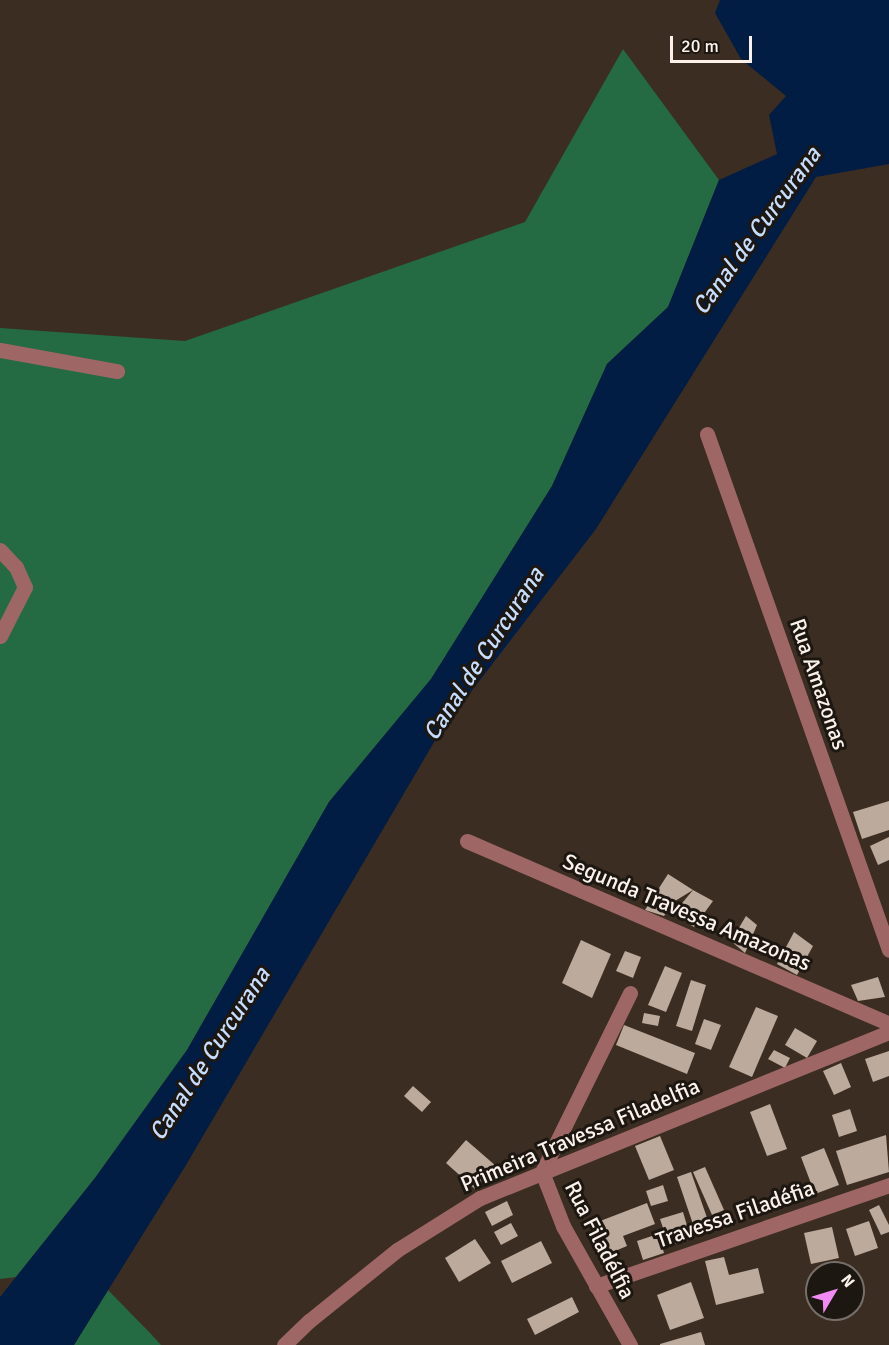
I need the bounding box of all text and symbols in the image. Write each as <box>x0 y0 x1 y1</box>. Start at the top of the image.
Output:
scale bar <box>673 24 756 62</box>
text: 20 m <box>681 35 719 57</box>
water label: Canal de Curcurana <box>686 141 828 321</box>
water label: Canal de Curcurana <box>417 562 551 746</box>
street label: Rua Amazonas <box>784 615 854 753</box>
street label: Segunda Travessa Amazonas <box>559 848 815 976</box>
water label: Canal de Curcurana <box>143 962 277 1146</box>
street label: Primeira Travessa Filadelfia <box>456 1073 704 1197</box>
street label: Travessa Filadéfia <box>652 1174 818 1254</box>
street label: Rua Filadélfia <box>559 1177 641 1303</box>
north arrow <box>805 1261 865 1321</box>
text: N <box>836 1271 859 1292</box>

